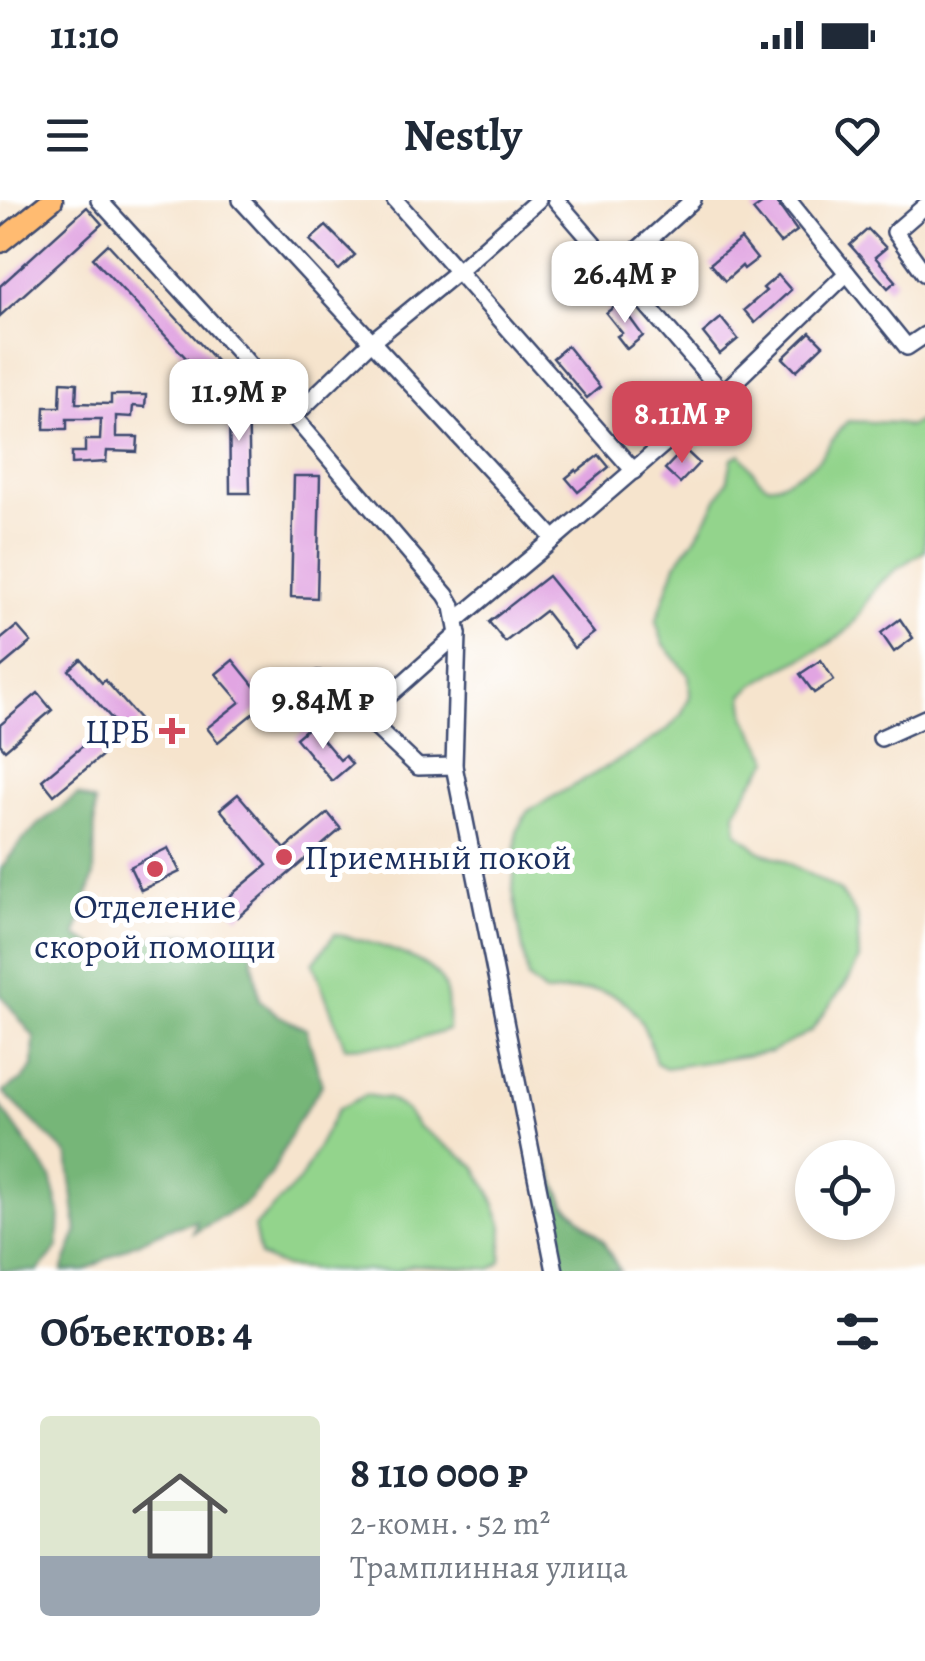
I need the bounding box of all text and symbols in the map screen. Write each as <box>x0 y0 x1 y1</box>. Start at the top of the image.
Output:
text: 11:10 <box>50 9 119 61</box>
text: Nestly <box>403 104 522 166</box>
icon: menu <box>40 108 95 163</box>
icon: heart <box>830 108 885 163</box>
pin: 26.4M ₽ <box>533 241 717 326</box>
text: 26.4M ₽ <box>574 251 676 295</box>
pin: 11.9M ₽ <box>147 359 331 444</box>
text: 11.9M ₽ <box>191 369 287 413</box>
pin: 8.11M ₽ <box>590 381 774 466</box>
text: 8.11M ₽ <box>634 391 730 435</box>
pin: 9.84M ₽ <box>231 667 415 752</box>
text: 9.84M ₽ <box>272 677 374 721</box>
place label: ЦРБ <box>85 707 150 755</box>
marker: ЦРБ <box>159 718 185 744</box>
place label: Приемный покой <box>304 833 572 881</box>
marker: Приемный покой <box>273 846 295 868</box>
marker: Отделение скорой помощи <box>144 858 166 880</box>
place label: Отделение скорой помощи <box>34 882 276 970</box>
map controls <box>795 1140 895 1240</box>
button: locate <box>795 1140 895 1240</box>
text: Объектов: 4 <box>40 1303 252 1360</box>
icon: filters <box>830 1304 885 1359</box>
text: 8 110 000 ₽ <box>350 1444 528 1501</box>
icon: home <box>120 1456 240 1576</box>
text: 2-комн. · 52 m² <box>350 1501 550 1545</box>
text: Трамплинная улица <box>350 1545 628 1589</box>

